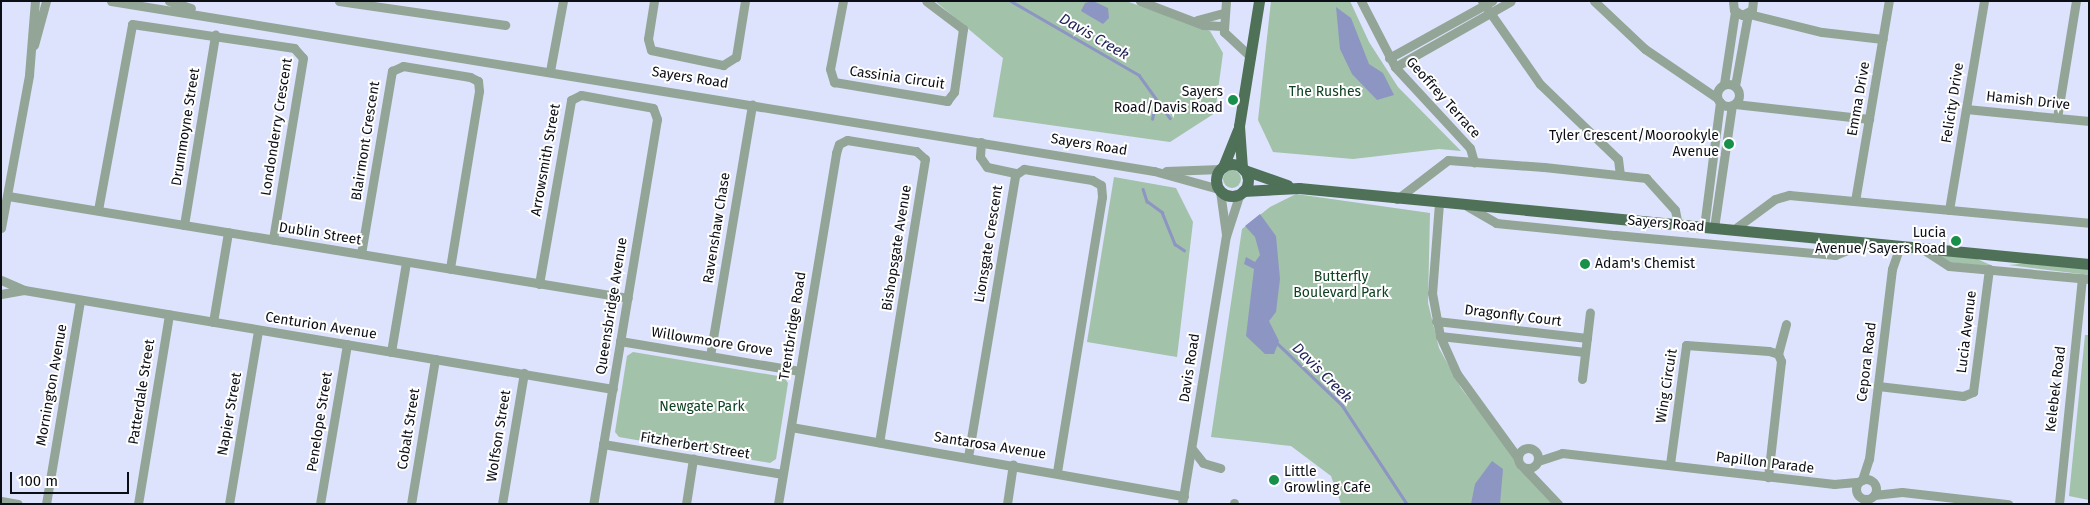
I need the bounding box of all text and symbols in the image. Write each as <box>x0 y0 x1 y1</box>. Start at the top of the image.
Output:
water label: Davis Creek <box>1056 10 1132 64</box>
street label: Geoffrey Terrace <box>1402 54 1484 142</box>
street label: Londonderry Crescent <box>258 57 296 197</box>
street label: Emma Drive <box>1844 60 1874 138</box>
street label: Felicity Drive <box>1938 62 1968 144</box>
street label: Cassinia Circuit <box>848 63 946 93</box>
street label: Sayers Road <box>651 64 729 92</box>
street label: Drummoyne Street <box>168 67 204 187</box>
street label: Blairmont Crescent <box>348 80 384 202</box>
place label: Sayers Road/Davis Road <box>1114 84 1223 116</box>
park label: The Rushes <box>1289 84 1361 100</box>
street label: Hamish Drive <box>1985 88 2071 114</box>
marker: Sayers Road/Davis Road <box>1227 94 1239 106</box>
street label: Arrowsmith Street <box>528 102 564 218</box>
place label: Tyler Crescent/Moorookyle Avenue <box>1549 128 1719 160</box>
street label: Sayers Road <box>1050 131 1128 159</box>
marker: Tyler Crescent/Moorookyle Avenue <box>1723 138 1735 150</box>
street label: Ravenshaw Chase <box>700 171 734 285</box>
street label: Bishopsgate Avenue <box>879 184 915 312</box>
street label: Lionsgate Crescent <box>971 184 1007 304</box>
street label: Sayers Road <box>1627 212 1705 236</box>
street label: Dublin Street <box>277 219 363 249</box>
place label: Lucia Avenue/Sayers Road <box>1815 225 1946 258</box>
marker: Lucia Avenue/Sayers Road <box>1950 235 1962 247</box>
street label: Queensbridge Avenue <box>593 236 631 376</box>
place label: Adam's Chemist <box>1595 256 1695 272</box>
marker: Adam's Chemist <box>1579 258 1591 270</box>
park label: Butterfly Boulevard Park <box>1293 269 1389 302</box>
street label: Trentbridge Road <box>776 271 810 381</box>
street label: Lucia Avenue <box>1954 290 1980 374</box>
street label: Dragonfly Court <box>1463 302 1563 330</box>
street label: Centurion Avenue <box>264 309 378 343</box>
street label: Cepora Road <box>1854 321 1880 403</box>
street label: Mornington Avenue <box>33 323 71 447</box>
street label: Willowmoore Grove <box>650 324 774 360</box>
street label: Davis Road <box>1176 332 1204 404</box>
street label: Patterdale Street <box>125 338 159 446</box>
water label: Davis Creek <box>1288 339 1356 407</box>
street label: Kelebek Road <box>2042 345 2070 433</box>
street label: Wing Circuit <box>1653 348 1681 424</box>
street label: Napier Street <box>214 371 246 457</box>
street label: Penelope Street <box>304 371 336 473</box>
street label: Cobalt Street <box>394 387 424 471</box>
street label: Wolfson Street <box>483 389 515 483</box>
park label: Newgate Park <box>659 399 745 415</box>
street label: Fitzherbert Street <box>639 429 751 463</box>
street label: Santarosa Avenue <box>933 429 1047 463</box>
street label: Papillon Parade <box>1715 449 1815 477</box>
scale bar <box>12 462 131 494</box>
place label: Little Growling Cafe <box>1284 464 1371 497</box>
text: 100 m <box>18 472 58 490</box>
marker: Little Growling Cafe <box>1268 474 1280 486</box>

